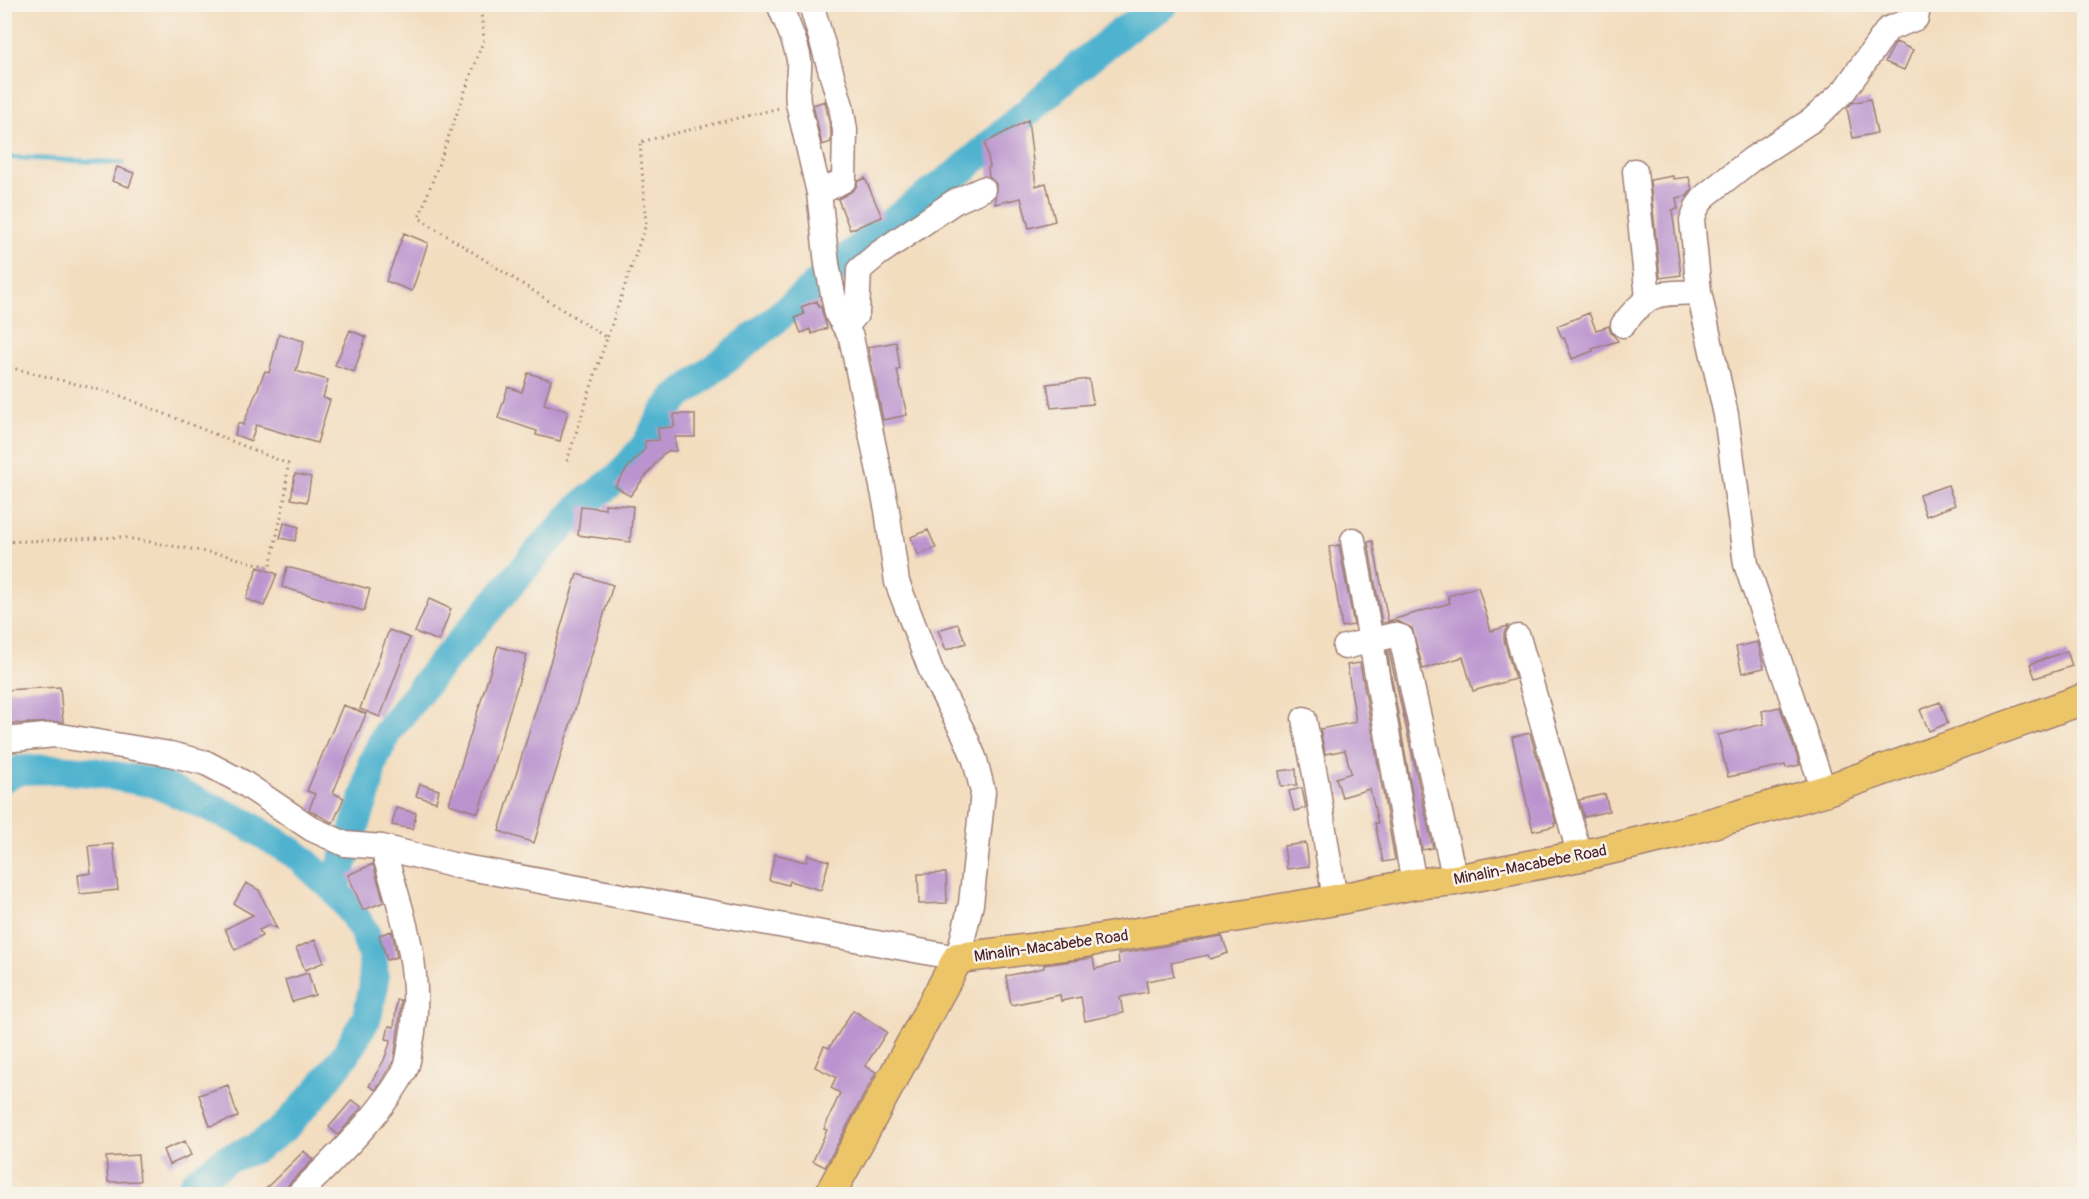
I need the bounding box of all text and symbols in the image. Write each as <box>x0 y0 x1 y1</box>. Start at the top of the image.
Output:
street label: Minalin-Macabebe Road <box>1452 840 1609 890</box>
street label: Minalin-Macabebe Road <box>973 925 1130 967</box>

